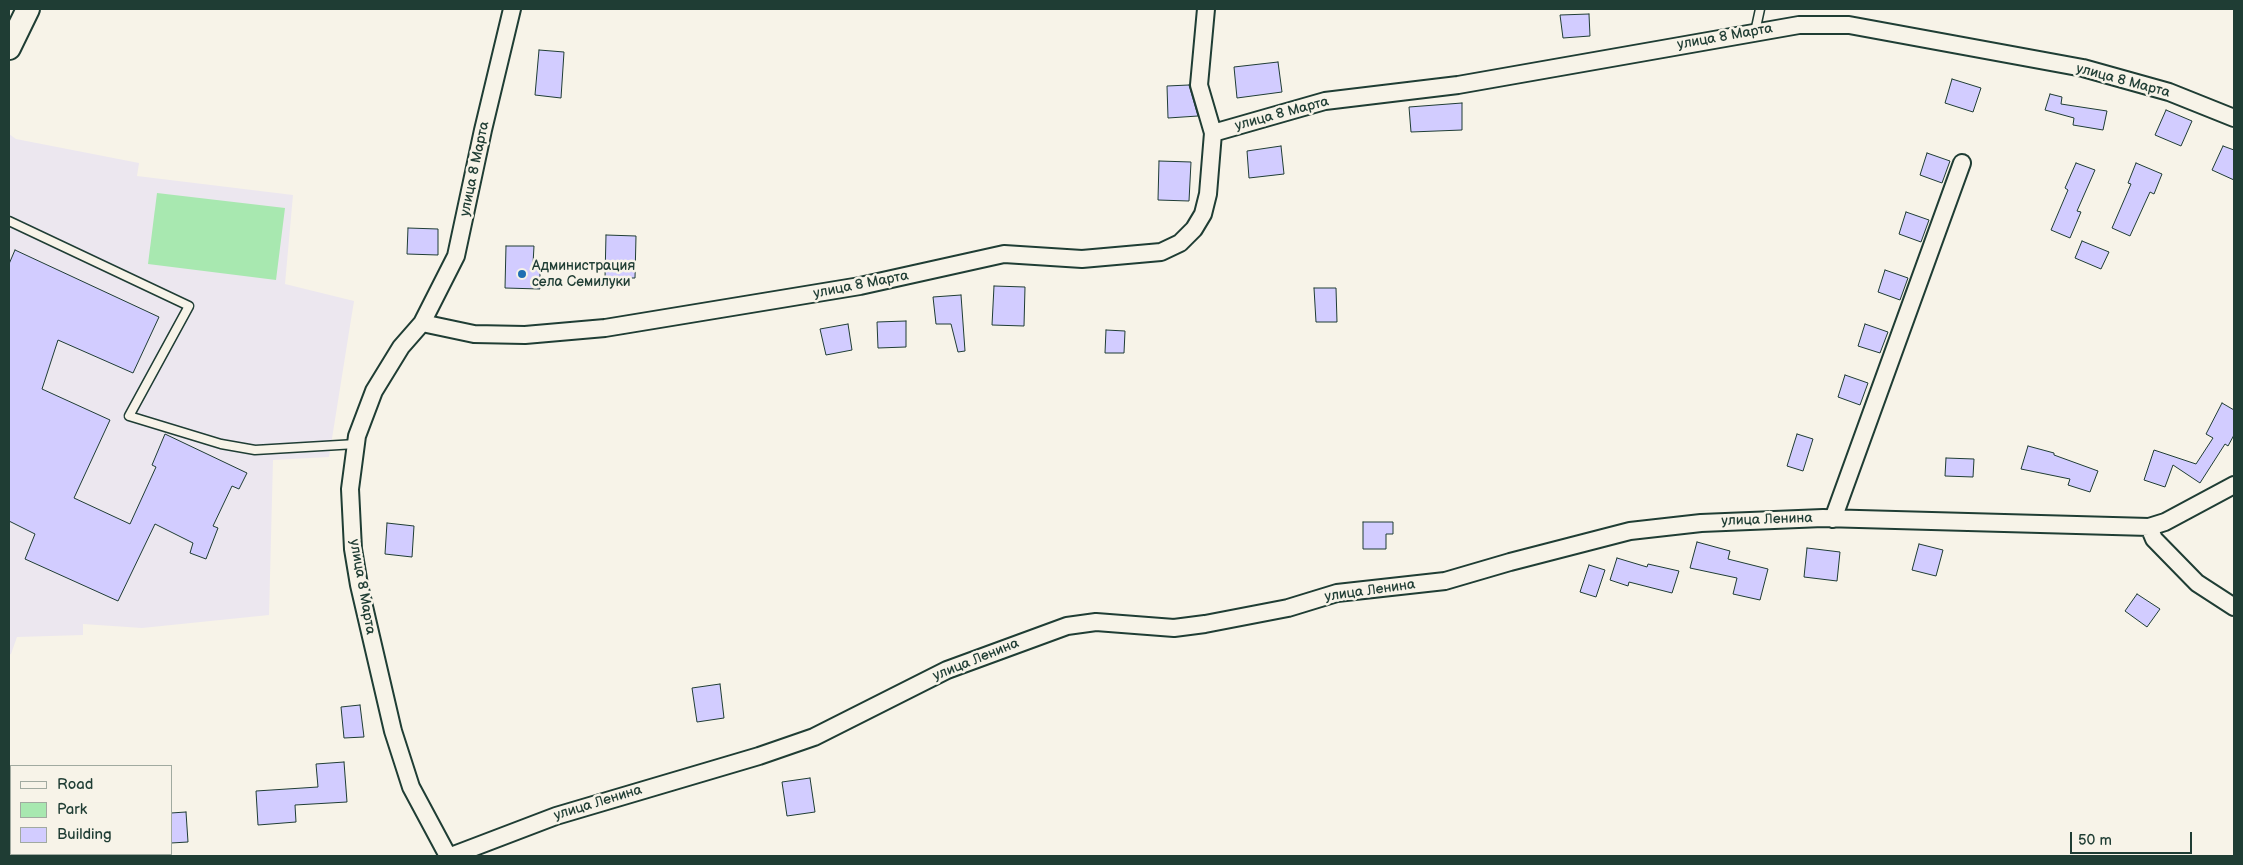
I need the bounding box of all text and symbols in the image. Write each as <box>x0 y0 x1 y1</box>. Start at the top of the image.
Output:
street label: улица 8 Марта <box>1676 20 1774 54</box>
street label: улица 8 Марта <box>2074 60 2172 102</box>
street label: улица 8 Марта <box>1233 93 1331 135</box>
street label: улица 8 Марта <box>457 120 493 218</box>
place label: Администрация села Семилуки <box>532 258 635 290</box>
marker: Администрация села Семилуки <box>516 268 528 280</box>
street label: улица 8 Марта <box>812 268 910 302</box>
street label: улица Ленина <box>1721 510 1813 530</box>
street label: улица 8 Марта <box>345 538 379 636</box>
street label: улица Ленина <box>1324 576 1416 606</box>
street label: улица Ленина <box>931 635 1021 685</box>
legend <box>10 765 172 855</box>
text: Road <box>57 775 93 794</box>
street label: улица Ленина <box>552 782 644 824</box>
text: Park <box>57 800 87 819</box>
scale bar <box>2073 822 2196 854</box>
text: Building <box>57 825 112 844</box>
text: 50 m <box>2078 831 2112 850</box>

